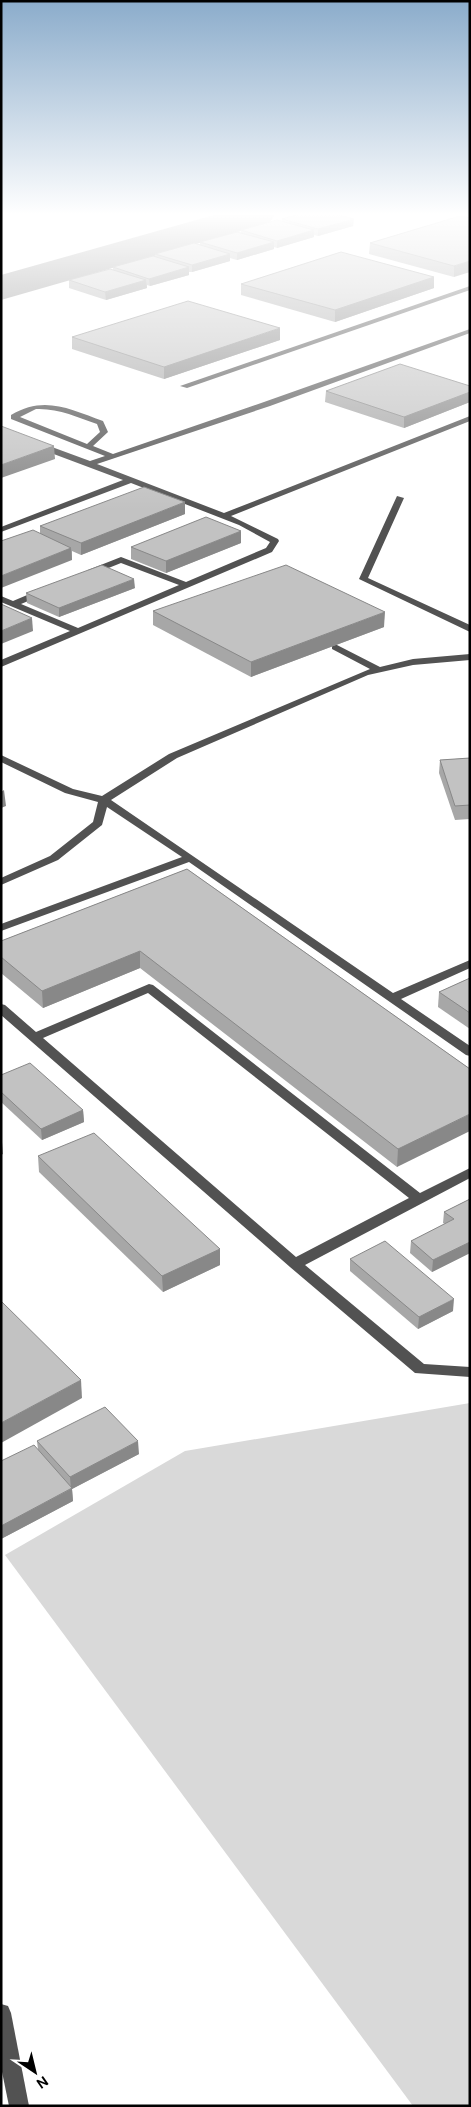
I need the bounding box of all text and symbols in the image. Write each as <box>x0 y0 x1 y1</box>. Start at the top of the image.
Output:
north arrow <box>10 2047 60 2097</box>
text: N <box>33 2072 52 2093</box>

